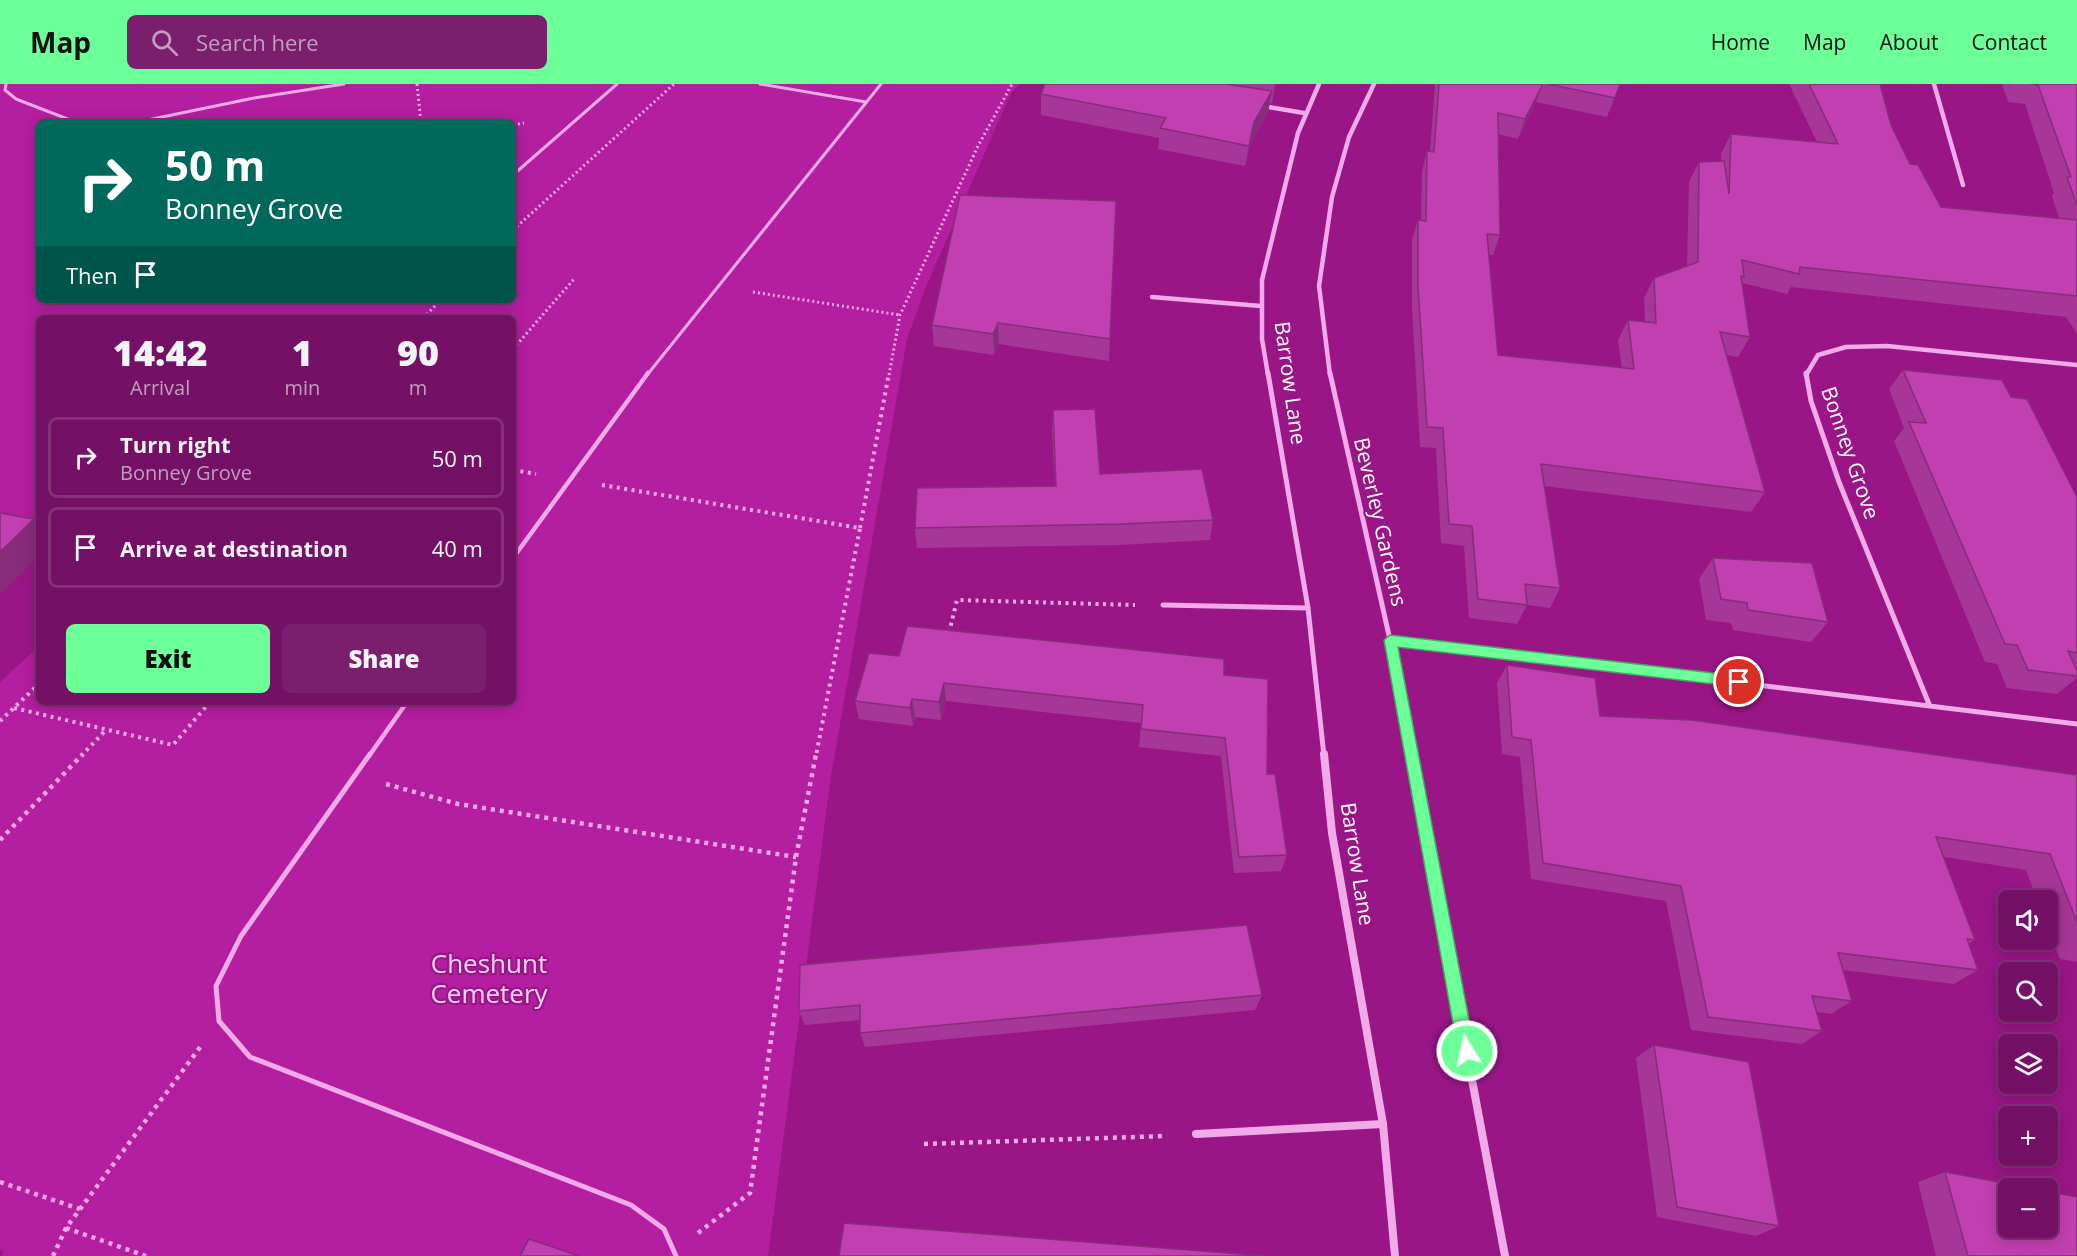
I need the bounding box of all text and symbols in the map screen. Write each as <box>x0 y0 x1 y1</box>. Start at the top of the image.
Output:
search box <box>127 15 547 69</box>
text: Map <box>30 23 91 61</box>
icon: search <box>148 26 181 59</box>
text: Search here <box>196 27 319 57</box>
text: Home <box>1711 28 1770 56</box>
text: Map <box>1803 28 1846 56</box>
text: About <box>1879 28 1939 56</box>
text: Contact <box>1972 28 2047 56</box>
text: 50 m <box>165 136 265 193</box>
icon: right <box>66 144 144 222</box>
text: Bonney Grove <box>165 190 343 227</box>
icon: arrive <box>129 258 162 291</box>
text: Then <box>66 260 117 290</box>
street label: Barrow Lane <box>1268 319 1313 446</box>
text: 14:42 <box>113 328 208 377</box>
text: 1 <box>292 328 313 377</box>
text: 90 <box>397 328 439 377</box>
text: Arrival <box>130 374 190 401</box>
text: min <box>284 374 320 401</box>
text: m <box>409 374 427 401</box>
street label: Bonney Grove <box>1815 383 1887 523</box>
text: Turn right <box>120 429 231 459</box>
street label: Beverley Gardens <box>1348 435 1414 609</box>
icon: right <box>69 441 102 474</box>
text: 50 m <box>432 443 483 473</box>
text: Bonney Grove <box>120 459 252 486</box>
icon: arrive <box>69 531 102 564</box>
text: Arrive at destination <box>120 533 348 563</box>
text: 40 m <box>432 533 483 563</box>
button: Exit <box>66 624 270 693</box>
button: Share <box>282 624 486 693</box>
pin <box>1713 656 1764 707</box>
icon: arrive <box>1722 665 1755 698</box>
street label: Barrow Lane <box>1334 800 1382 927</box>
map controls <box>1998 890 2058 1238</box>
button: sound <box>1998 890 2058 950</box>
park label: Cheshunt Cemetery <box>430 945 549 1011</box>
button: search <box>1998 962 2058 1022</box>
position arrow <box>1435 1019 1499 1083</box>
button: layers <box>1998 1034 2058 1094</box>
button: + <box>1998 1106 2058 1166</box>
button: − <box>1998 1178 2058 1238</box>

